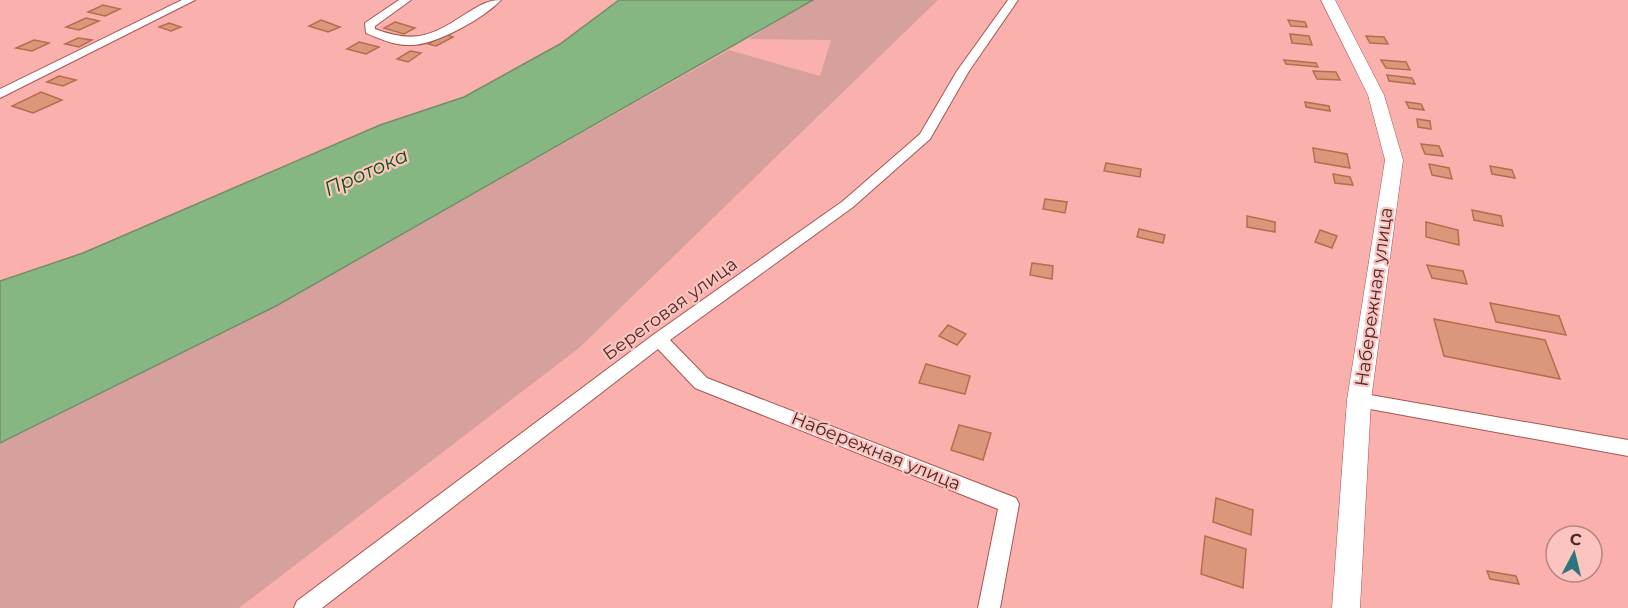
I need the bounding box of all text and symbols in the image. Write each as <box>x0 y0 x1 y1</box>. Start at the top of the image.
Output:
water label: Протока <box>320 143 412 201</box>
street label: Набережная улица <box>1351 206 1397 388</box>
street label: Береговая улица <box>599 253 741 365</box>
street label: Набережная улица <box>788 407 964 495</box>
north arrow <box>1544 524 1604 584</box>
text: С <box>1569 529 1583 550</box>

